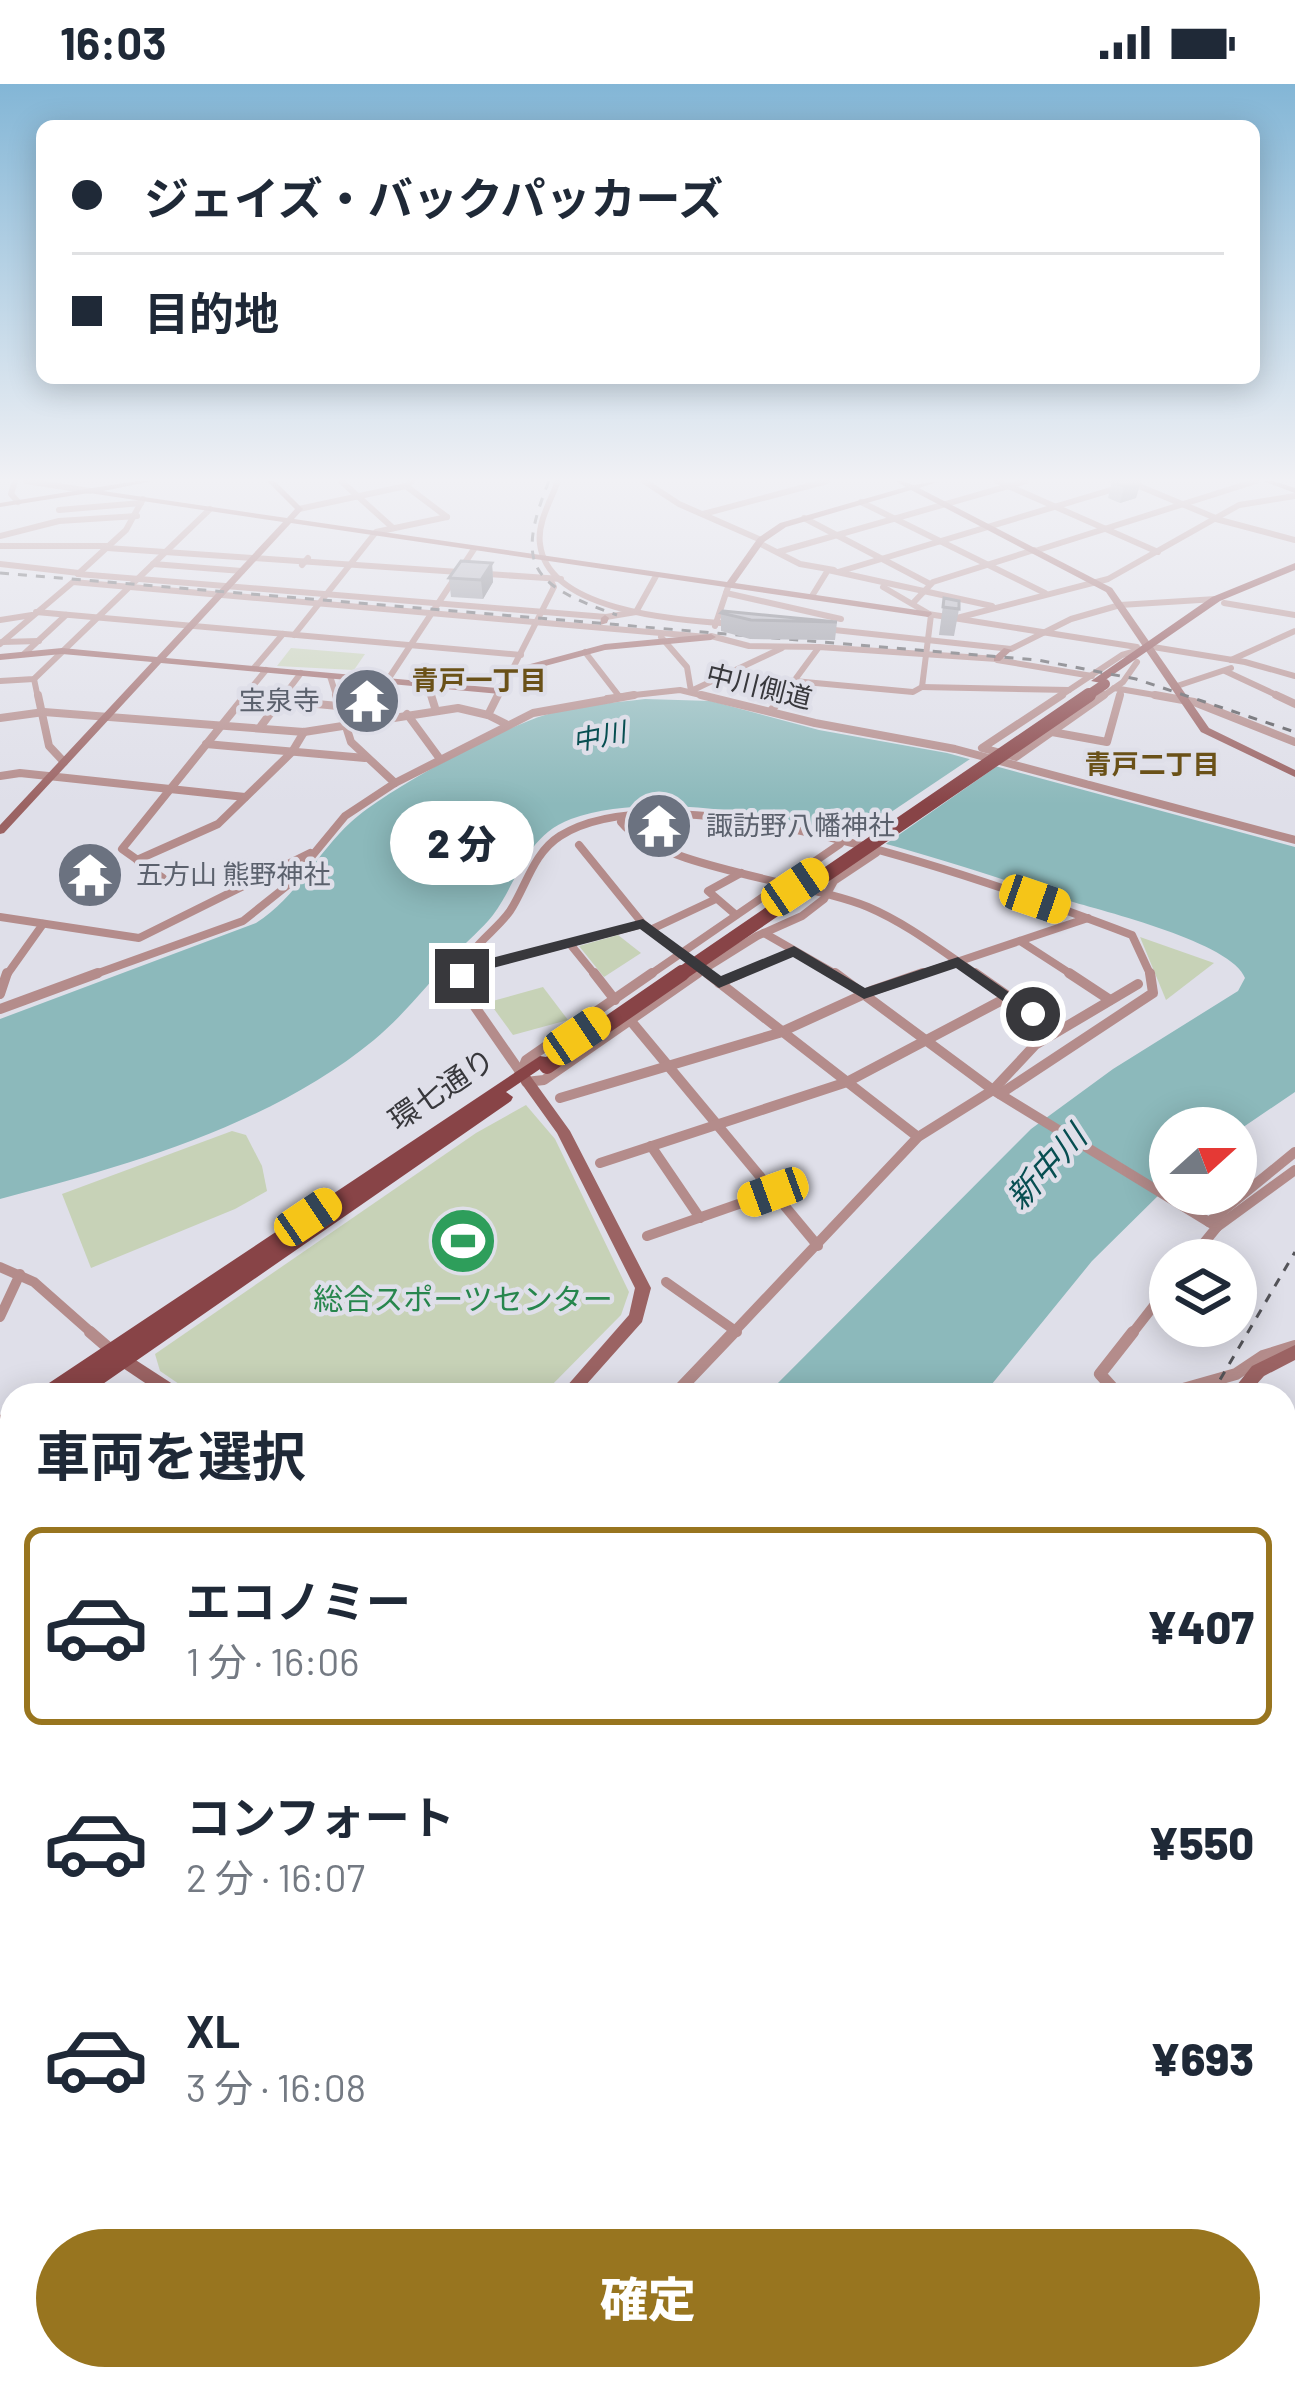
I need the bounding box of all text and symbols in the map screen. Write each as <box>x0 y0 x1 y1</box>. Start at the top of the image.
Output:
text: 16:03 <box>60 15 166 69</box>
text: ジェイズ・バックパッカーズ <box>144 170 723 224</box>
text: 目的地 <box>144 285 279 339</box>
street label: 中川側道 <box>703 656 816 714</box>
district label: 青戸一丁目 <box>412 663 547 695</box>
temple icon: 宝泉寺 <box>332 666 402 736</box>
place label: 宝泉寺 <box>239 683 320 715</box>
water label: 中川 <box>569 714 631 756</box>
district label: 青戸二丁目 <box>1085 747 1220 779</box>
temple icon: 諏訪野八幡神社 <box>624 791 694 861</box>
callout: 2 分 <box>390 802 534 886</box>
place label: 諏訪野八幡神社 <box>706 808 895 840</box>
text: 2 分 <box>428 819 496 866</box>
temple icon: 五方山 熊野神社 <box>55 840 125 910</box>
car <box>755 852 835 922</box>
place label: 五方山 熊野神社 <box>136 857 330 889</box>
car <box>995 870 1075 928</box>
route end <box>435 949 489 1003</box>
route start <box>1006 987 1060 1041</box>
car <box>537 1001 617 1071</box>
street label: 環七通り <box>381 1040 501 1137</box>
north arrow <box>1149 1107 1257 1215</box>
map controls <box>1149 1107 1257 1347</box>
water label: 新中川 <box>997 1114 1096 1216</box>
car <box>733 1163 813 1221</box>
car <box>268 1182 348 1252</box>
sports icon: 総合スポーツセンター <box>428 1206 498 1276</box>
button: layers <box>1149 1239 1257 1347</box>
place label: 総合スポーツセンター <box>313 1280 613 1316</box>
text: 車両を選択 <box>36 1422 306 1487</box>
icon: car <box>42 1572 150 1680</box>
text: エコノミー <box>186 1573 411 1627</box>
text: ¥407 <box>1147 1599 1254 1653</box>
text: 1 分 · 16:06 <box>186 1637 359 1684</box>
icon: car <box>42 1788 150 1896</box>
text: コンフォート <box>186 1789 455 1843</box>
text: ¥550 <box>1148 1815 1254 1869</box>
text: 2 分 · 16:07 <box>186 1853 365 1900</box>
text: XL <box>186 2003 240 2057</box>
icon: car <box>42 2004 150 2112</box>
text: ¥693 <box>1150 2031 1254 2085</box>
text: 3 分 · 16:08 <box>186 2063 366 2110</box>
button: 確定 <box>36 2229 1260 2367</box>

